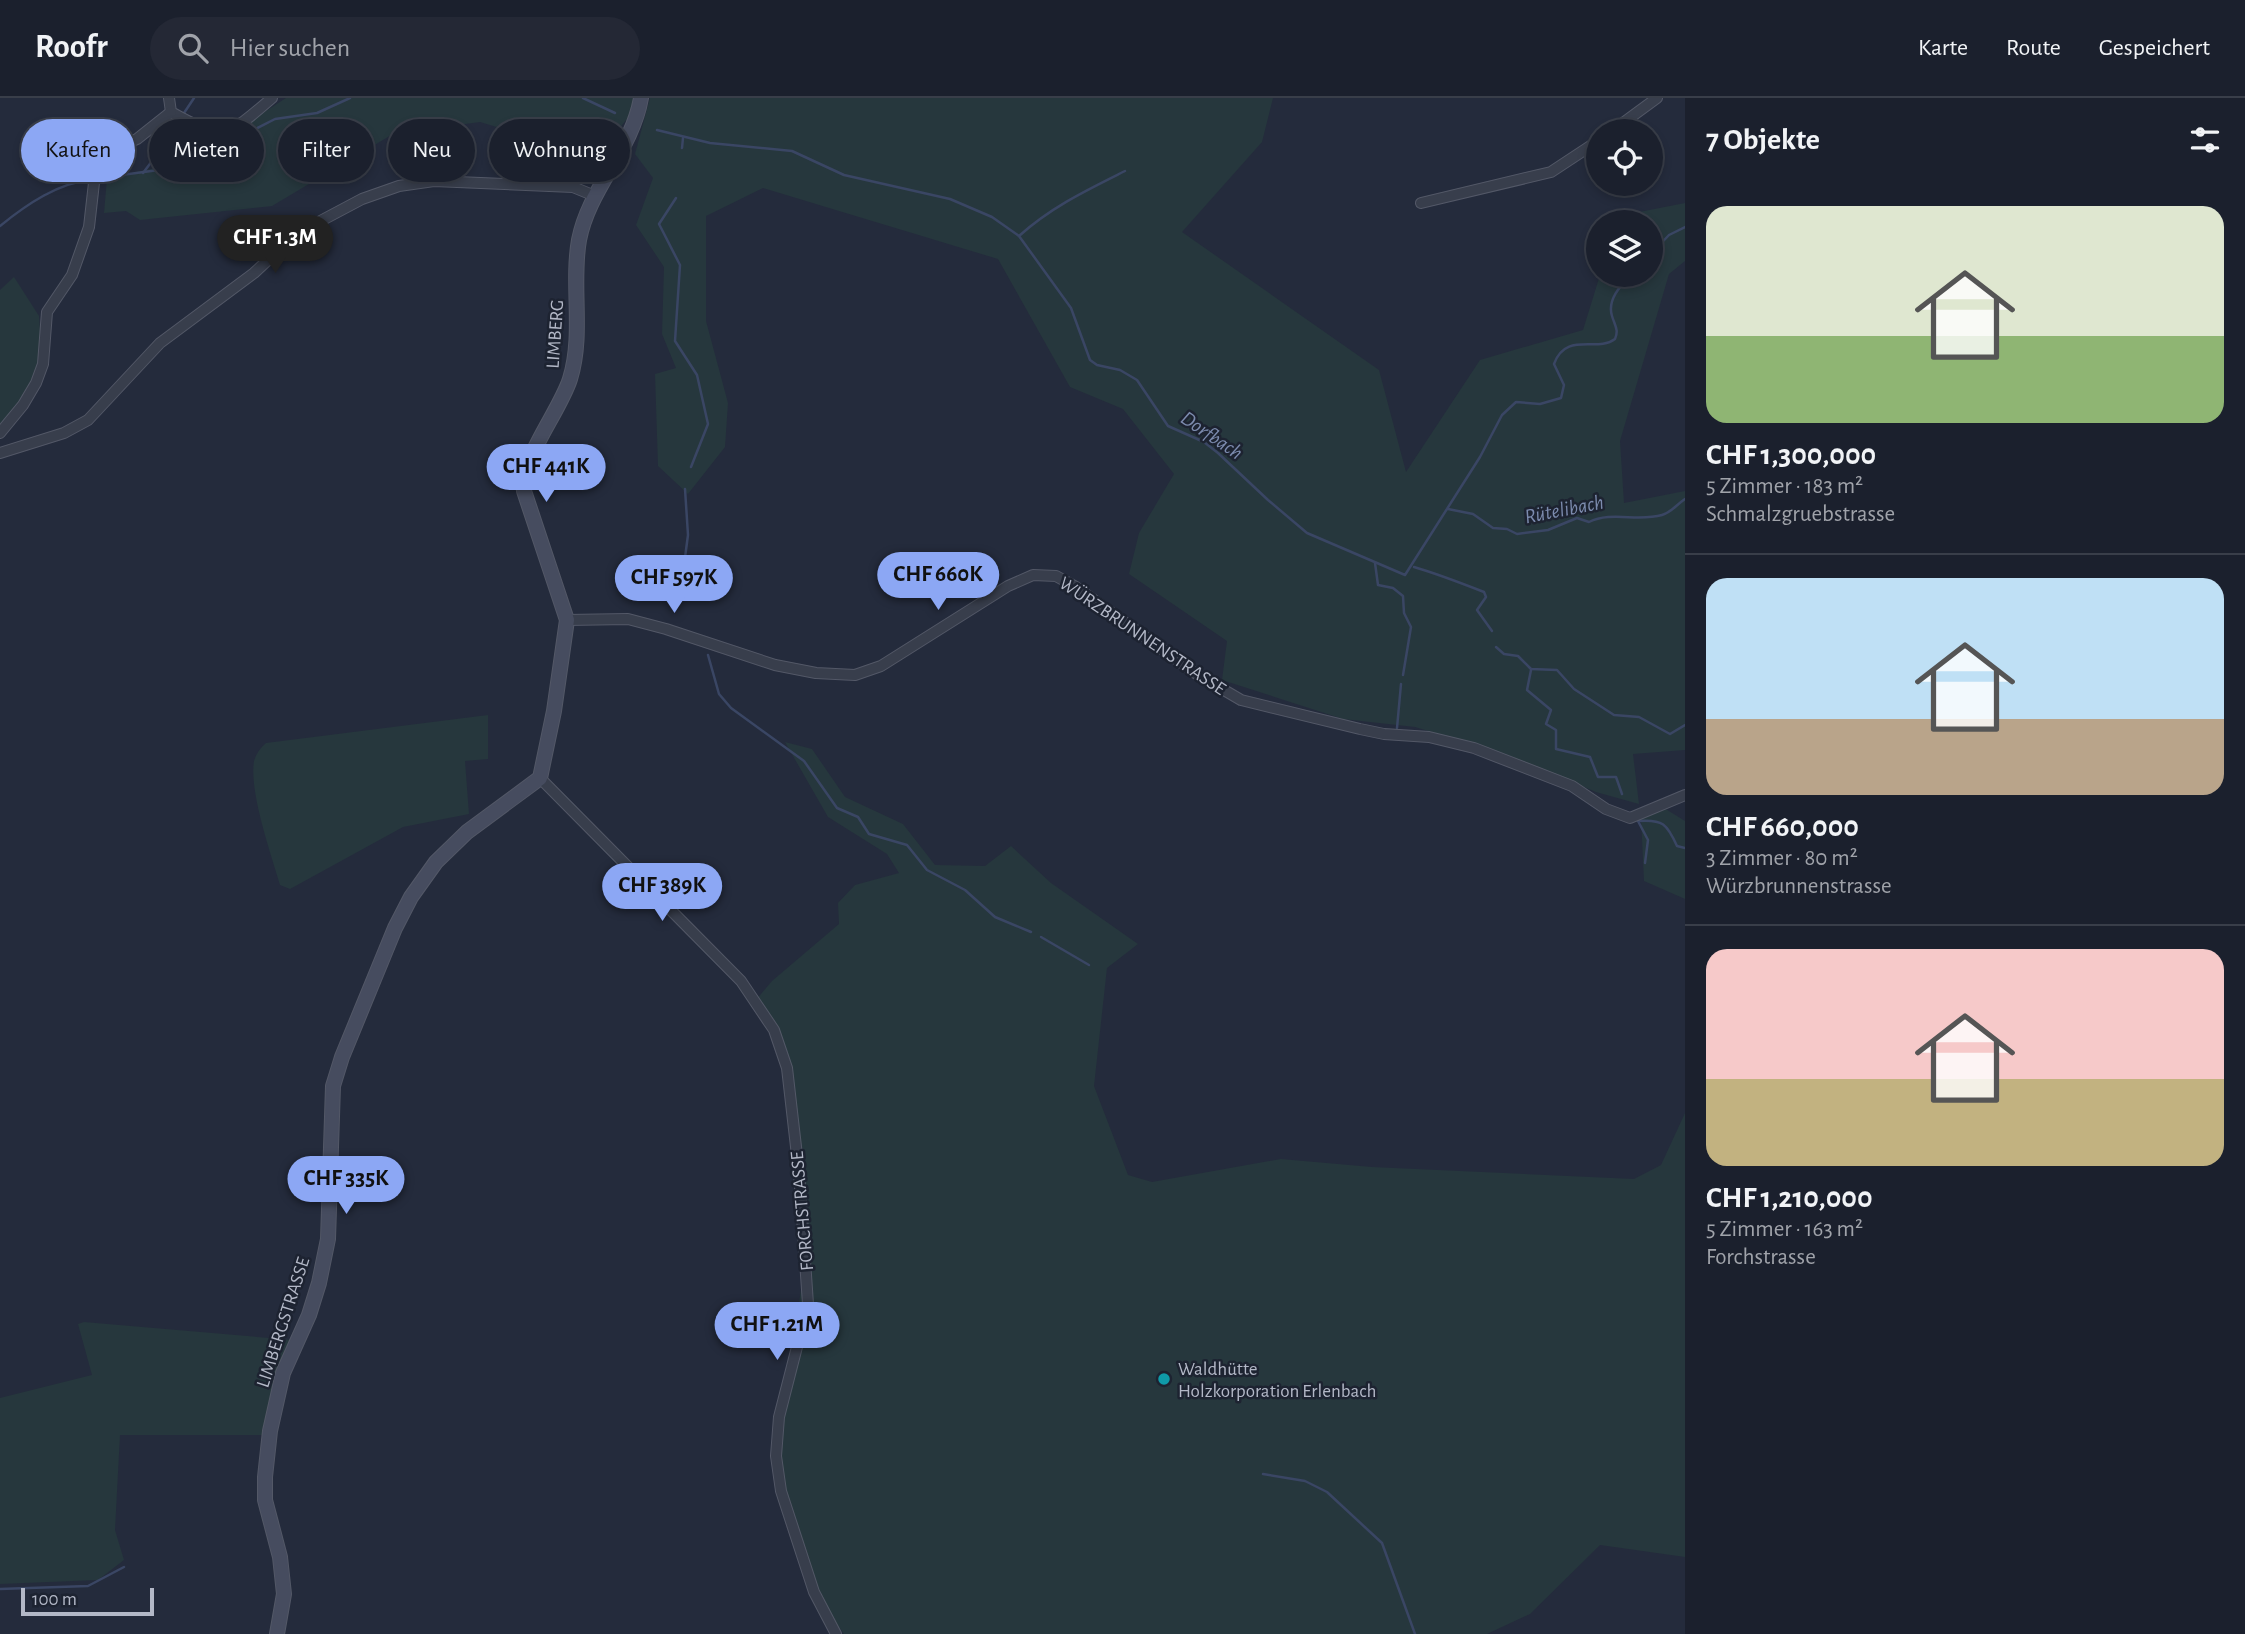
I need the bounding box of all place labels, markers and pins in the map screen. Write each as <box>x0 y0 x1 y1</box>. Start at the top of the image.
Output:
pin: CHF 1.3M <box>203 216 347 275</box>
pin: CHF 441K <box>474 444 618 504</box>
pin: CHF 660K <box>866 552 1010 612</box>
pin: CHF 597K <box>602 556 746 615</box>
pin: CHF 389K <box>590 864 734 923</box>
pin: CHF 335K <box>274 1156 418 1216</box>
pin: CHF 1.21M <box>697 1302 857 1362</box>
place label: Waldhütte Holzkorporation Erlenbach <box>1178 1360 1376 1401</box>
marker: Waldhütte Holzkorporation Erlenbach <box>1156 1371 1172 1387</box>

